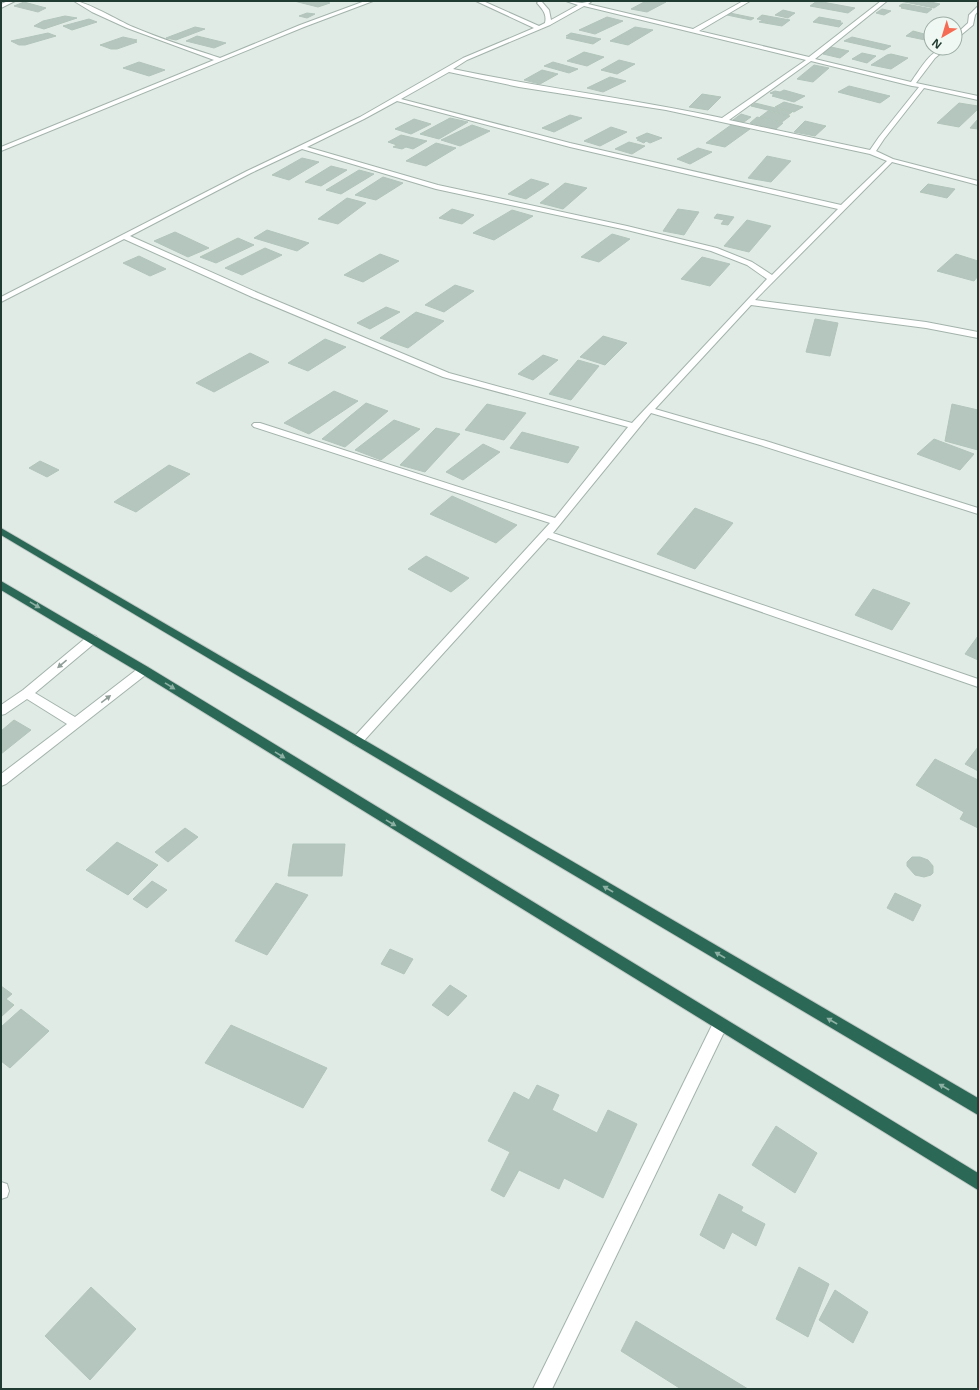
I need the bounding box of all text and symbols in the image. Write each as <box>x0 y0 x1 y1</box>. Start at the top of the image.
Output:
north arrow <box>923 16 963 56</box>
text: N <box>928 36 945 53</box>
one-way arrow <box>29 601 41 608</box>
one-way arrow <box>57 659 68 668</box>
one-way arrow <box>164 683 176 690</box>
one-way arrow <box>101 695 111 703</box>
one-way arrow <box>274 751 286 758</box>
one-way arrow <box>386 819 396 827</box>
one-way arrow <box>603 885 613 893</box>
one-way arrow <box>714 951 726 958</box>
one-way arrow <box>826 1017 838 1024</box>
one-way arrow <box>938 1083 950 1090</box>

